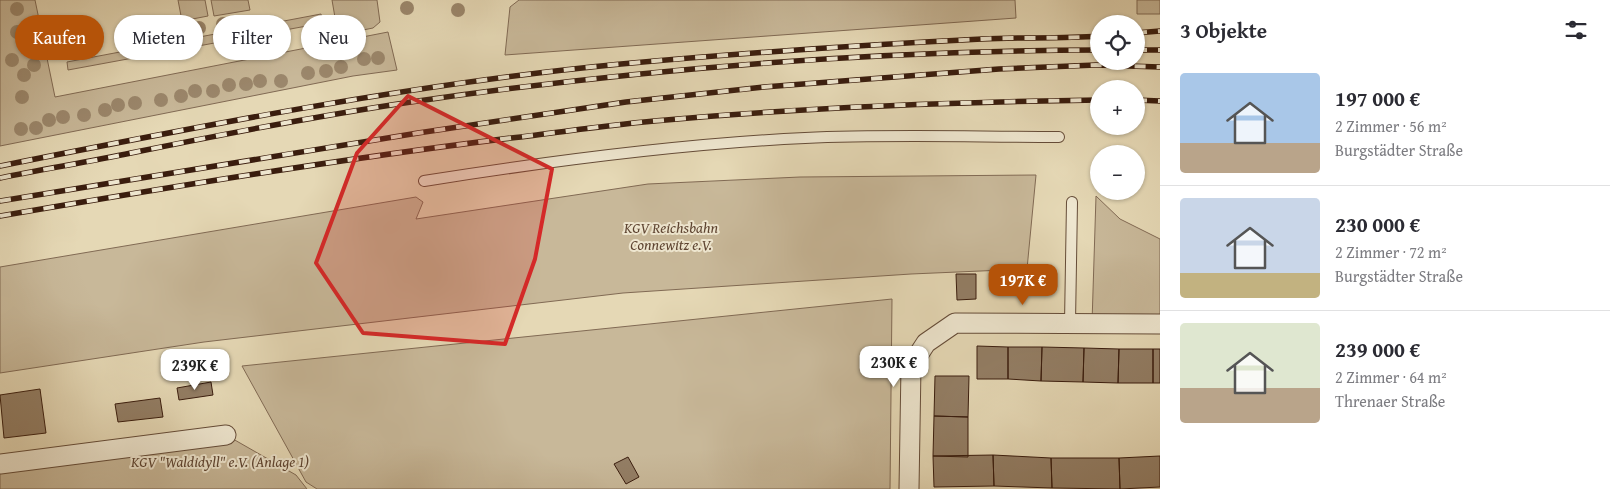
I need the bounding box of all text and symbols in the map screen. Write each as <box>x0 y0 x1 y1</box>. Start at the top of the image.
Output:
chip: Kaufen <box>15 15 104 60</box>
chip: Mieten <box>114 15 203 60</box>
chip: Filter <box>213 15 291 60</box>
chip: Neu <box>301 15 366 60</box>
map controls <box>1090 15 1145 200</box>
button: locate <box>1090 15 1145 70</box>
text: 3 Objekte <box>1180 15 1267 46</box>
icon: filters <box>1562 16 1590 44</box>
button: + <box>1090 80 1145 135</box>
text: 197 000 € <box>1335 83 1420 114</box>
icon: home <box>1220 93 1280 153</box>
text: 2 Zimmer · 56 m² <box>1335 114 1447 138</box>
text: Burgstädter Straße <box>1335 138 1463 162</box>
button: − <box>1090 145 1145 200</box>
text: 230 000 € <box>1335 209 1420 240</box>
park label: KGV Reichsbahn Connewitz e.V. <box>623 217 719 255</box>
icon: home <box>1220 218 1280 278</box>
text: 2 Zimmer · 72 m² <box>1335 240 1447 264</box>
pin: 197K € <box>982 264 1064 306</box>
text: Burgstädter Straße <box>1335 264 1463 288</box>
text: 197K € <box>1000 268 1046 292</box>
text: 239 000 € <box>1335 334 1420 365</box>
icon: home <box>1220 343 1280 403</box>
pin: 230K € <box>853 346 935 388</box>
pin: 239K € <box>154 348 236 391</box>
text: 230K € <box>871 350 917 374</box>
text: 239K € <box>172 353 218 377</box>
text: 2 Zimmer · 64 m² <box>1335 365 1447 389</box>
text: Threnaer Straße <box>1335 389 1445 413</box>
park label: KGV "Waldidyll" e.V. (Anlage 1) <box>130 451 309 472</box>

